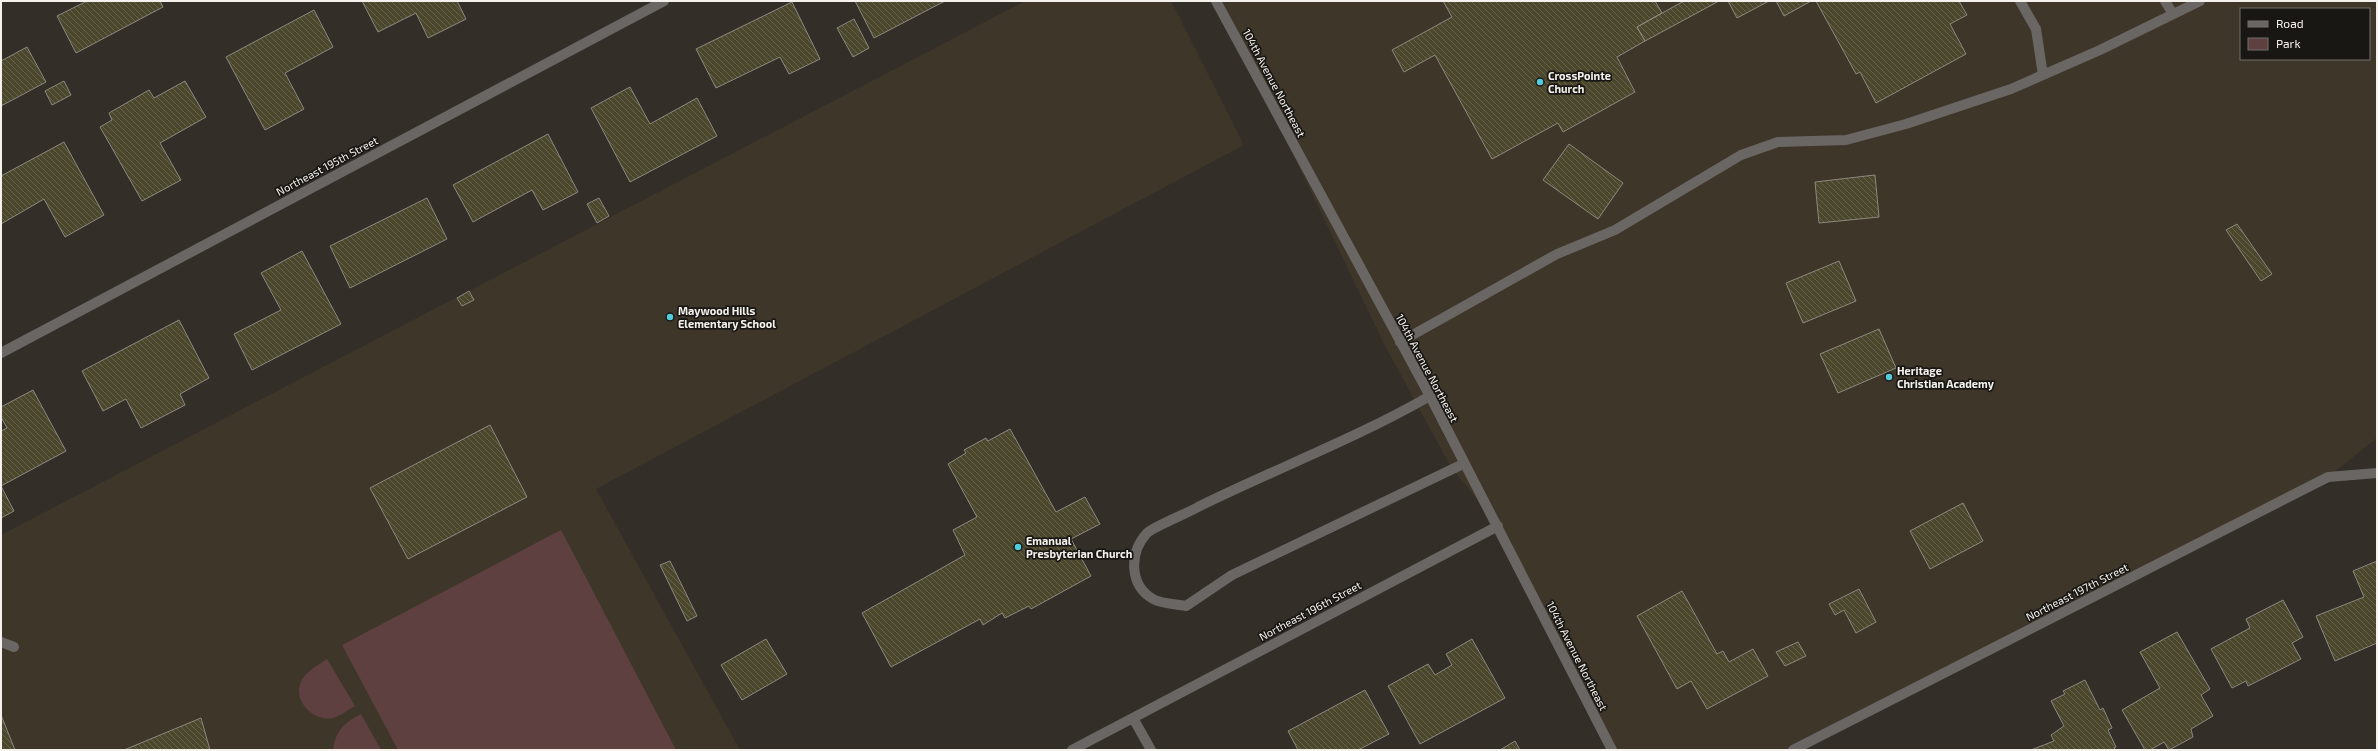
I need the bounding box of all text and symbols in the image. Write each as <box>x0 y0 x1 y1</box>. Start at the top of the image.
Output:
legend <box>2240 8 2370 60</box>
text: Road <box>2276 16 2304 30</box>
street label: 104th Avenue Northeast <box>1240 26 1308 139</box>
text: Park <box>2276 36 2301 50</box>
place label: CrossPointe Church <box>1548 69 1611 95</box>
marker: CrossPointe Church <box>1535 77 1545 87</box>
street label: Northeast 195th Street <box>274 133 380 198</box>
place label: Maywood Hills Elementary School <box>678 304 776 331</box>
street label: 104th Avenue Northeast <box>1393 311 1461 424</box>
marker: Maywood Hills Elementary School <box>665 312 675 322</box>
place label: Heritage Christian Academy <box>1897 364 1995 391</box>
marker: Heritage Christian Academy <box>1884 372 1894 382</box>
place label: Emanual Presbyterian Church <box>1026 534 1132 561</box>
marker: Emanual Presbyterian Church <box>1013 542 1023 552</box>
street label: Northeast 197th Street <box>2023 560 2130 623</box>
street label: Northeast 196th Street <box>1256 578 1363 643</box>
street label: 104th Avenue Northeast <box>1544 599 1611 712</box>

